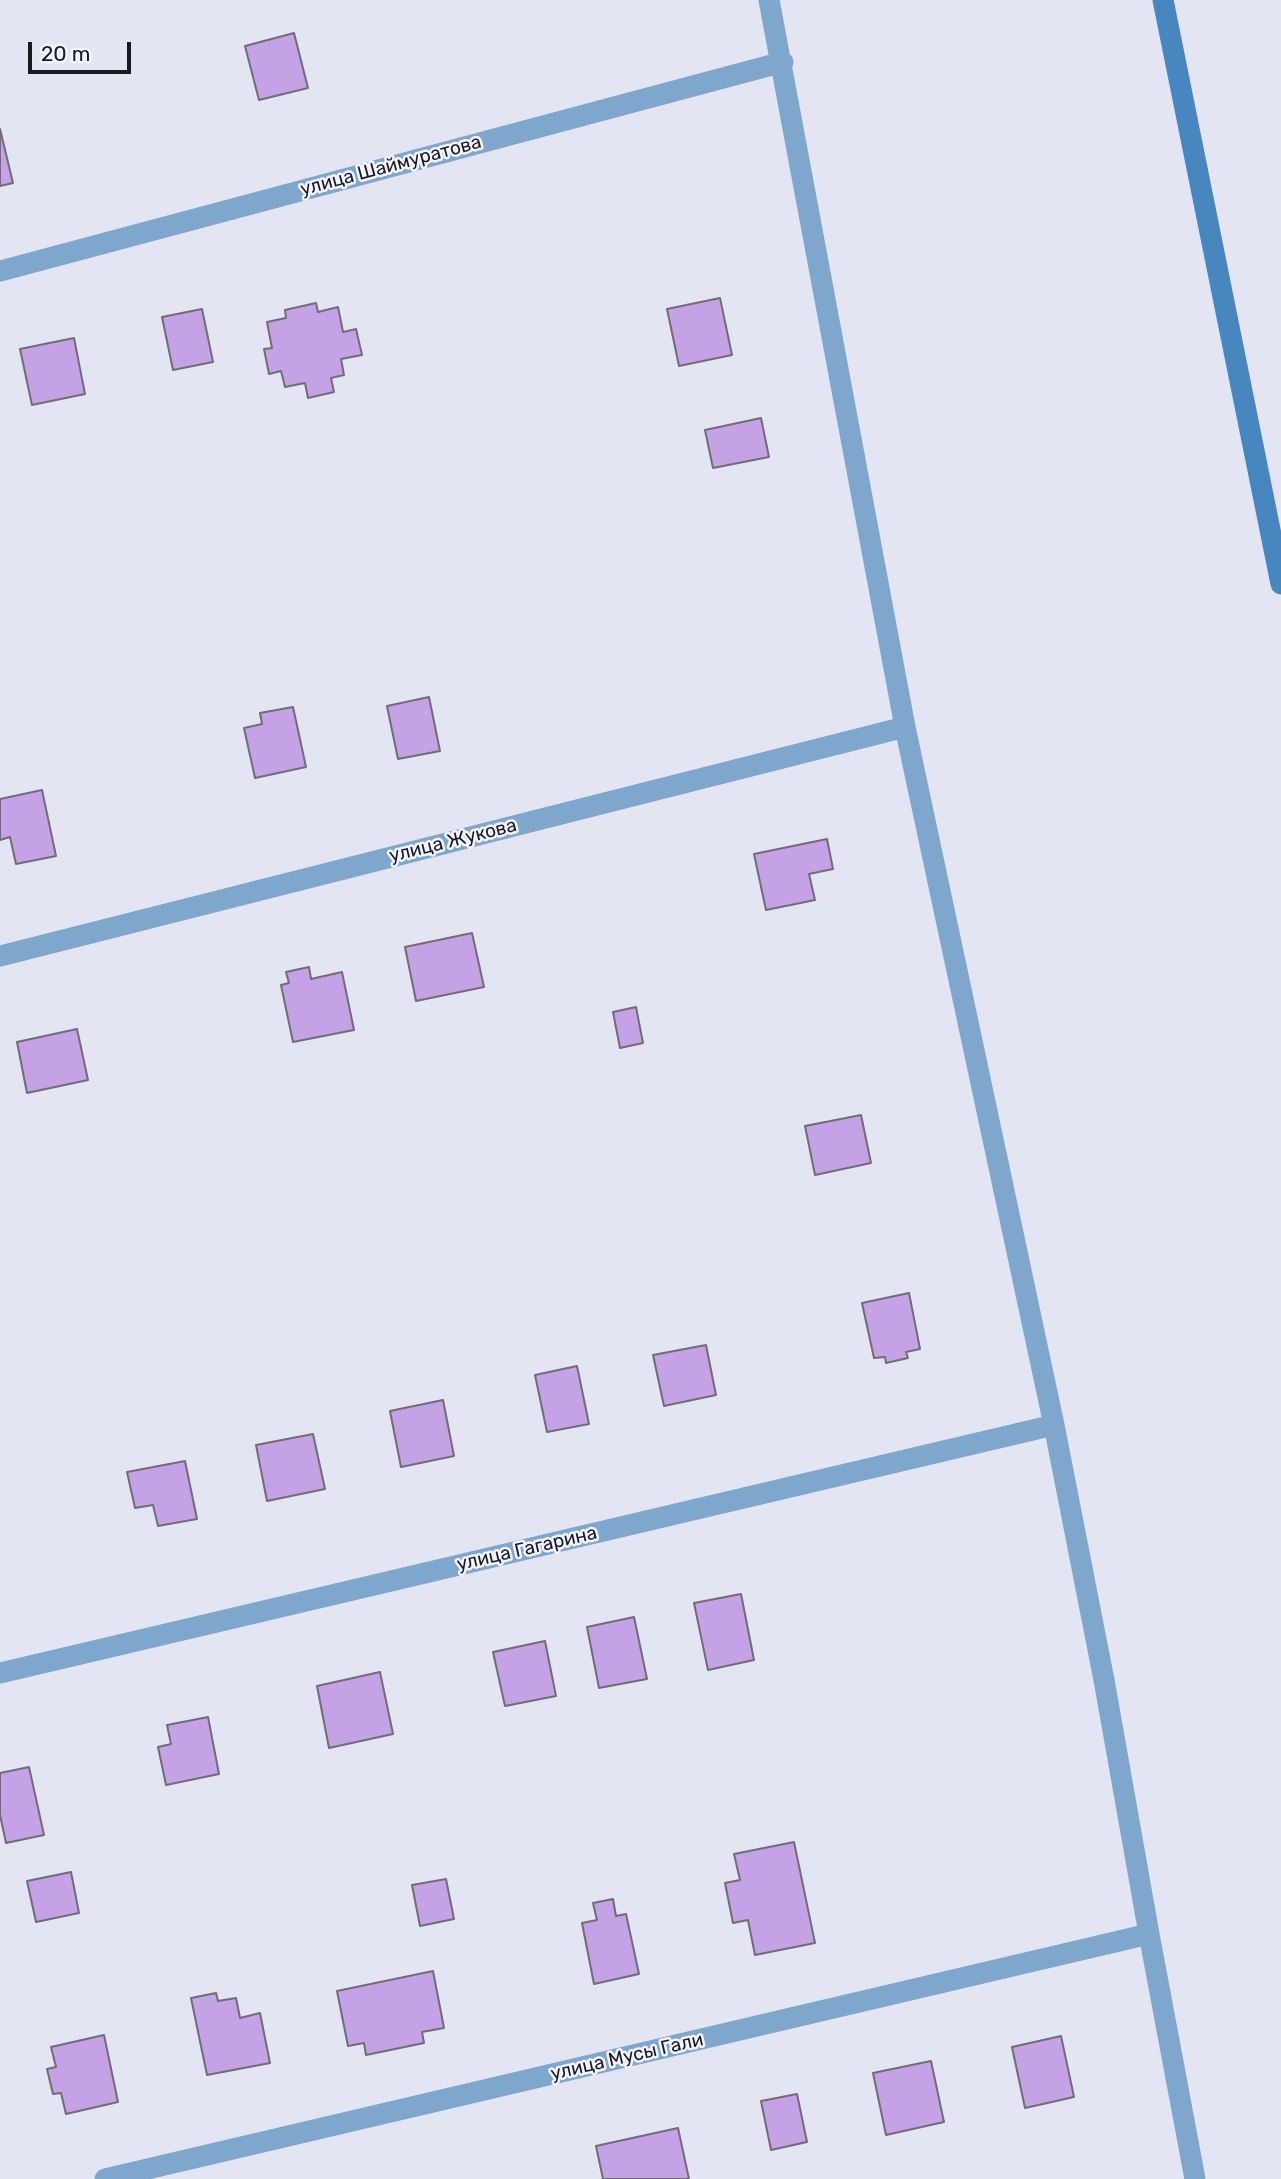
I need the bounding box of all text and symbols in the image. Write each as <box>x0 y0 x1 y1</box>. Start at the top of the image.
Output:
scale bar <box>32 28 135 72</box>
text: 20 m <box>41 41 90 66</box>
street label: улица Шаймуратова <box>298 131 484 201</box>
street label: улица Жукова <box>387 814 519 868</box>
street label: улица Гагарина <box>455 1522 599 1576</box>
street label: улица Мусы Гали <box>548 2028 706 2086</box>

